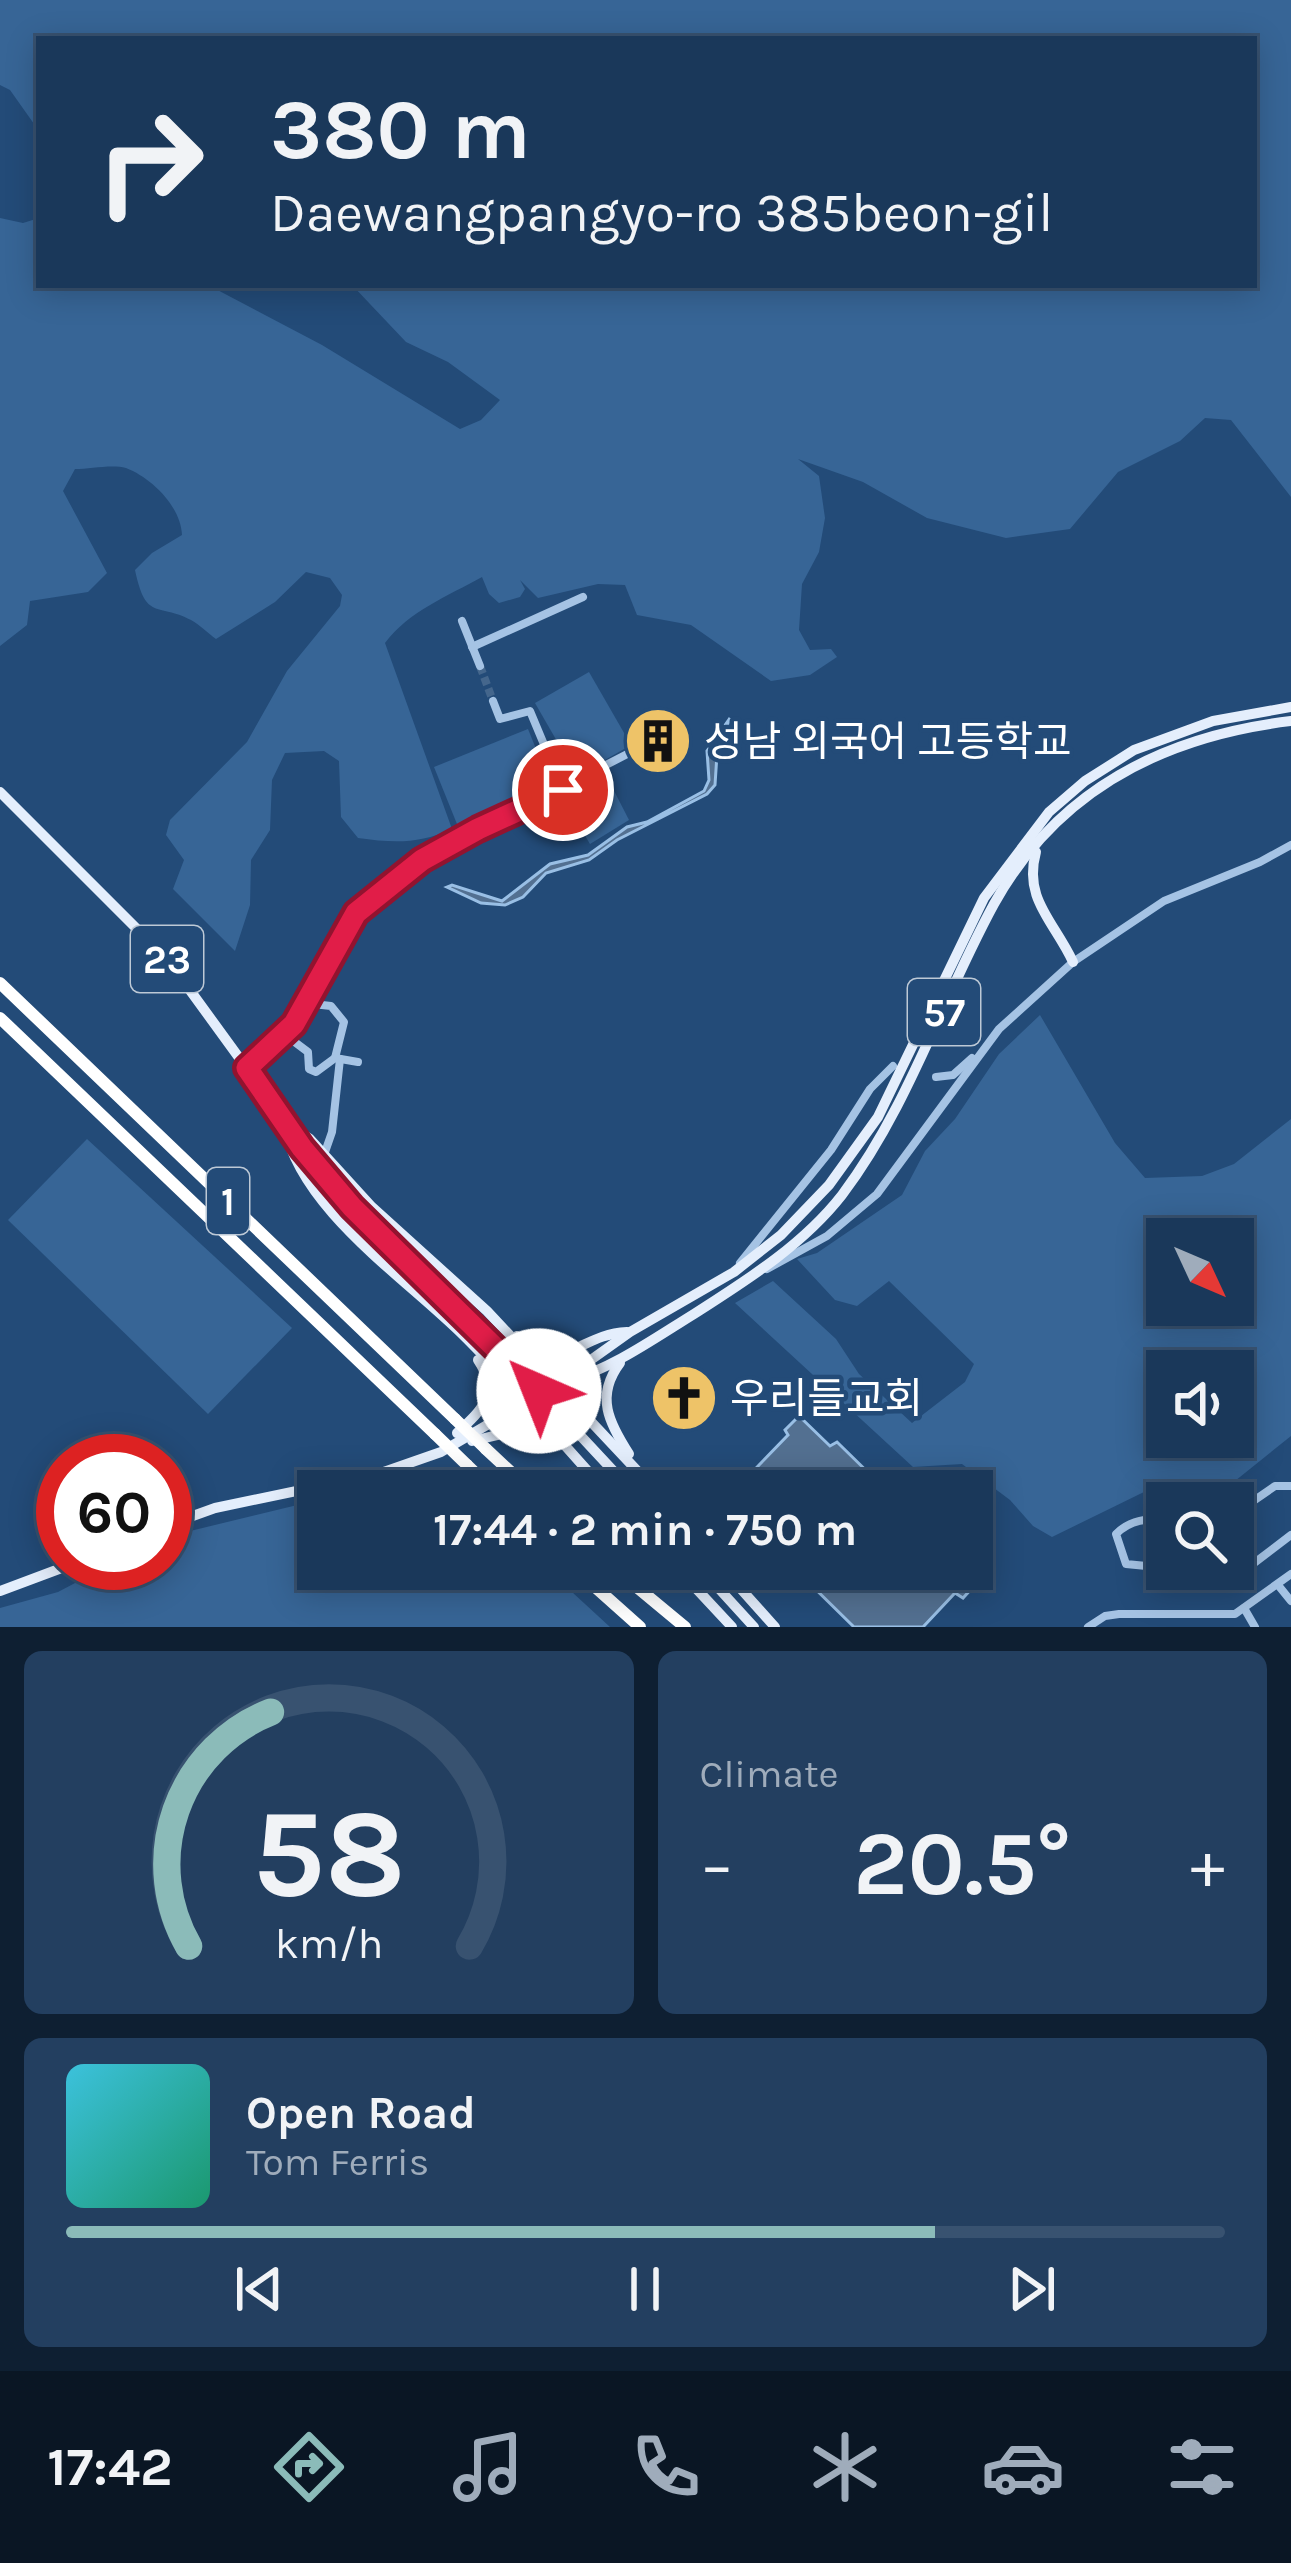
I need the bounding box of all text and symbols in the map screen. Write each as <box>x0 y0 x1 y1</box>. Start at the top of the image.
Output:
text: 380 m <box>270 81 531 179</box>
icon: right <box>72 84 228 240</box>
text: Daewangpangyo-ro 385beon-gil <box>270 181 1053 245</box>
building icon: 성남 외국어 고등학교 <box>623 706 693 776</box>
place label: 성남 외국어 고등학교 <box>704 717 1072 767</box>
pin <box>512 739 614 841</box>
icon: arrive <box>530 757 596 823</box>
road number: 23 <box>131 926 203 992</box>
road number: 57 <box>908 979 980 1045</box>
road number: 1 <box>207 1168 249 1234</box>
north arrow <box>1146 1218 1254 1326</box>
map controls <box>1146 1218 1254 1590</box>
position arrow <box>476 1328 602 1454</box>
button: sound <box>1146 1350 1254 1458</box>
church icon: 우리들교회 <box>649 1363 719 1433</box>
place label: 우리들교회 <box>730 1374 923 1424</box>
speed limit sign: 60 <box>36 1434 192 1590</box>
button: search <box>1146 1482 1254 1590</box>
text: 17:44 · 2 min · 750 m <box>433 1504 857 1556</box>
text: Climate <box>700 1751 839 1797</box>
text: 58 <box>252 1781 405 1926</box>
text: 20.5° <box>853 1811 1071 1917</box>
text: − <box>700 1826 734 1904</box>
text: + <box>1190 1826 1225 1904</box>
text: km/h <box>274 1918 383 1968</box>
text: Open Road <box>246 2087 476 2139</box>
text: Tom Ferris <box>246 2139 429 2185</box>
icon: previous <box>226 2256 292 2322</box>
icon: pause <box>612 2256 678 2322</box>
icon: next <box>999 2256 1065 2322</box>
icon: directions <box>267 2425 351 2509</box>
icon: music <box>446 2425 530 2509</box>
icon: phone <box>624 2425 708 2509</box>
icon: climate <box>803 2425 887 2509</box>
icon: car <box>981 2425 1065 2509</box>
icon: filters <box>1160 2425 1244 2509</box>
text: 17:42 <box>47 2435 173 2499</box>

